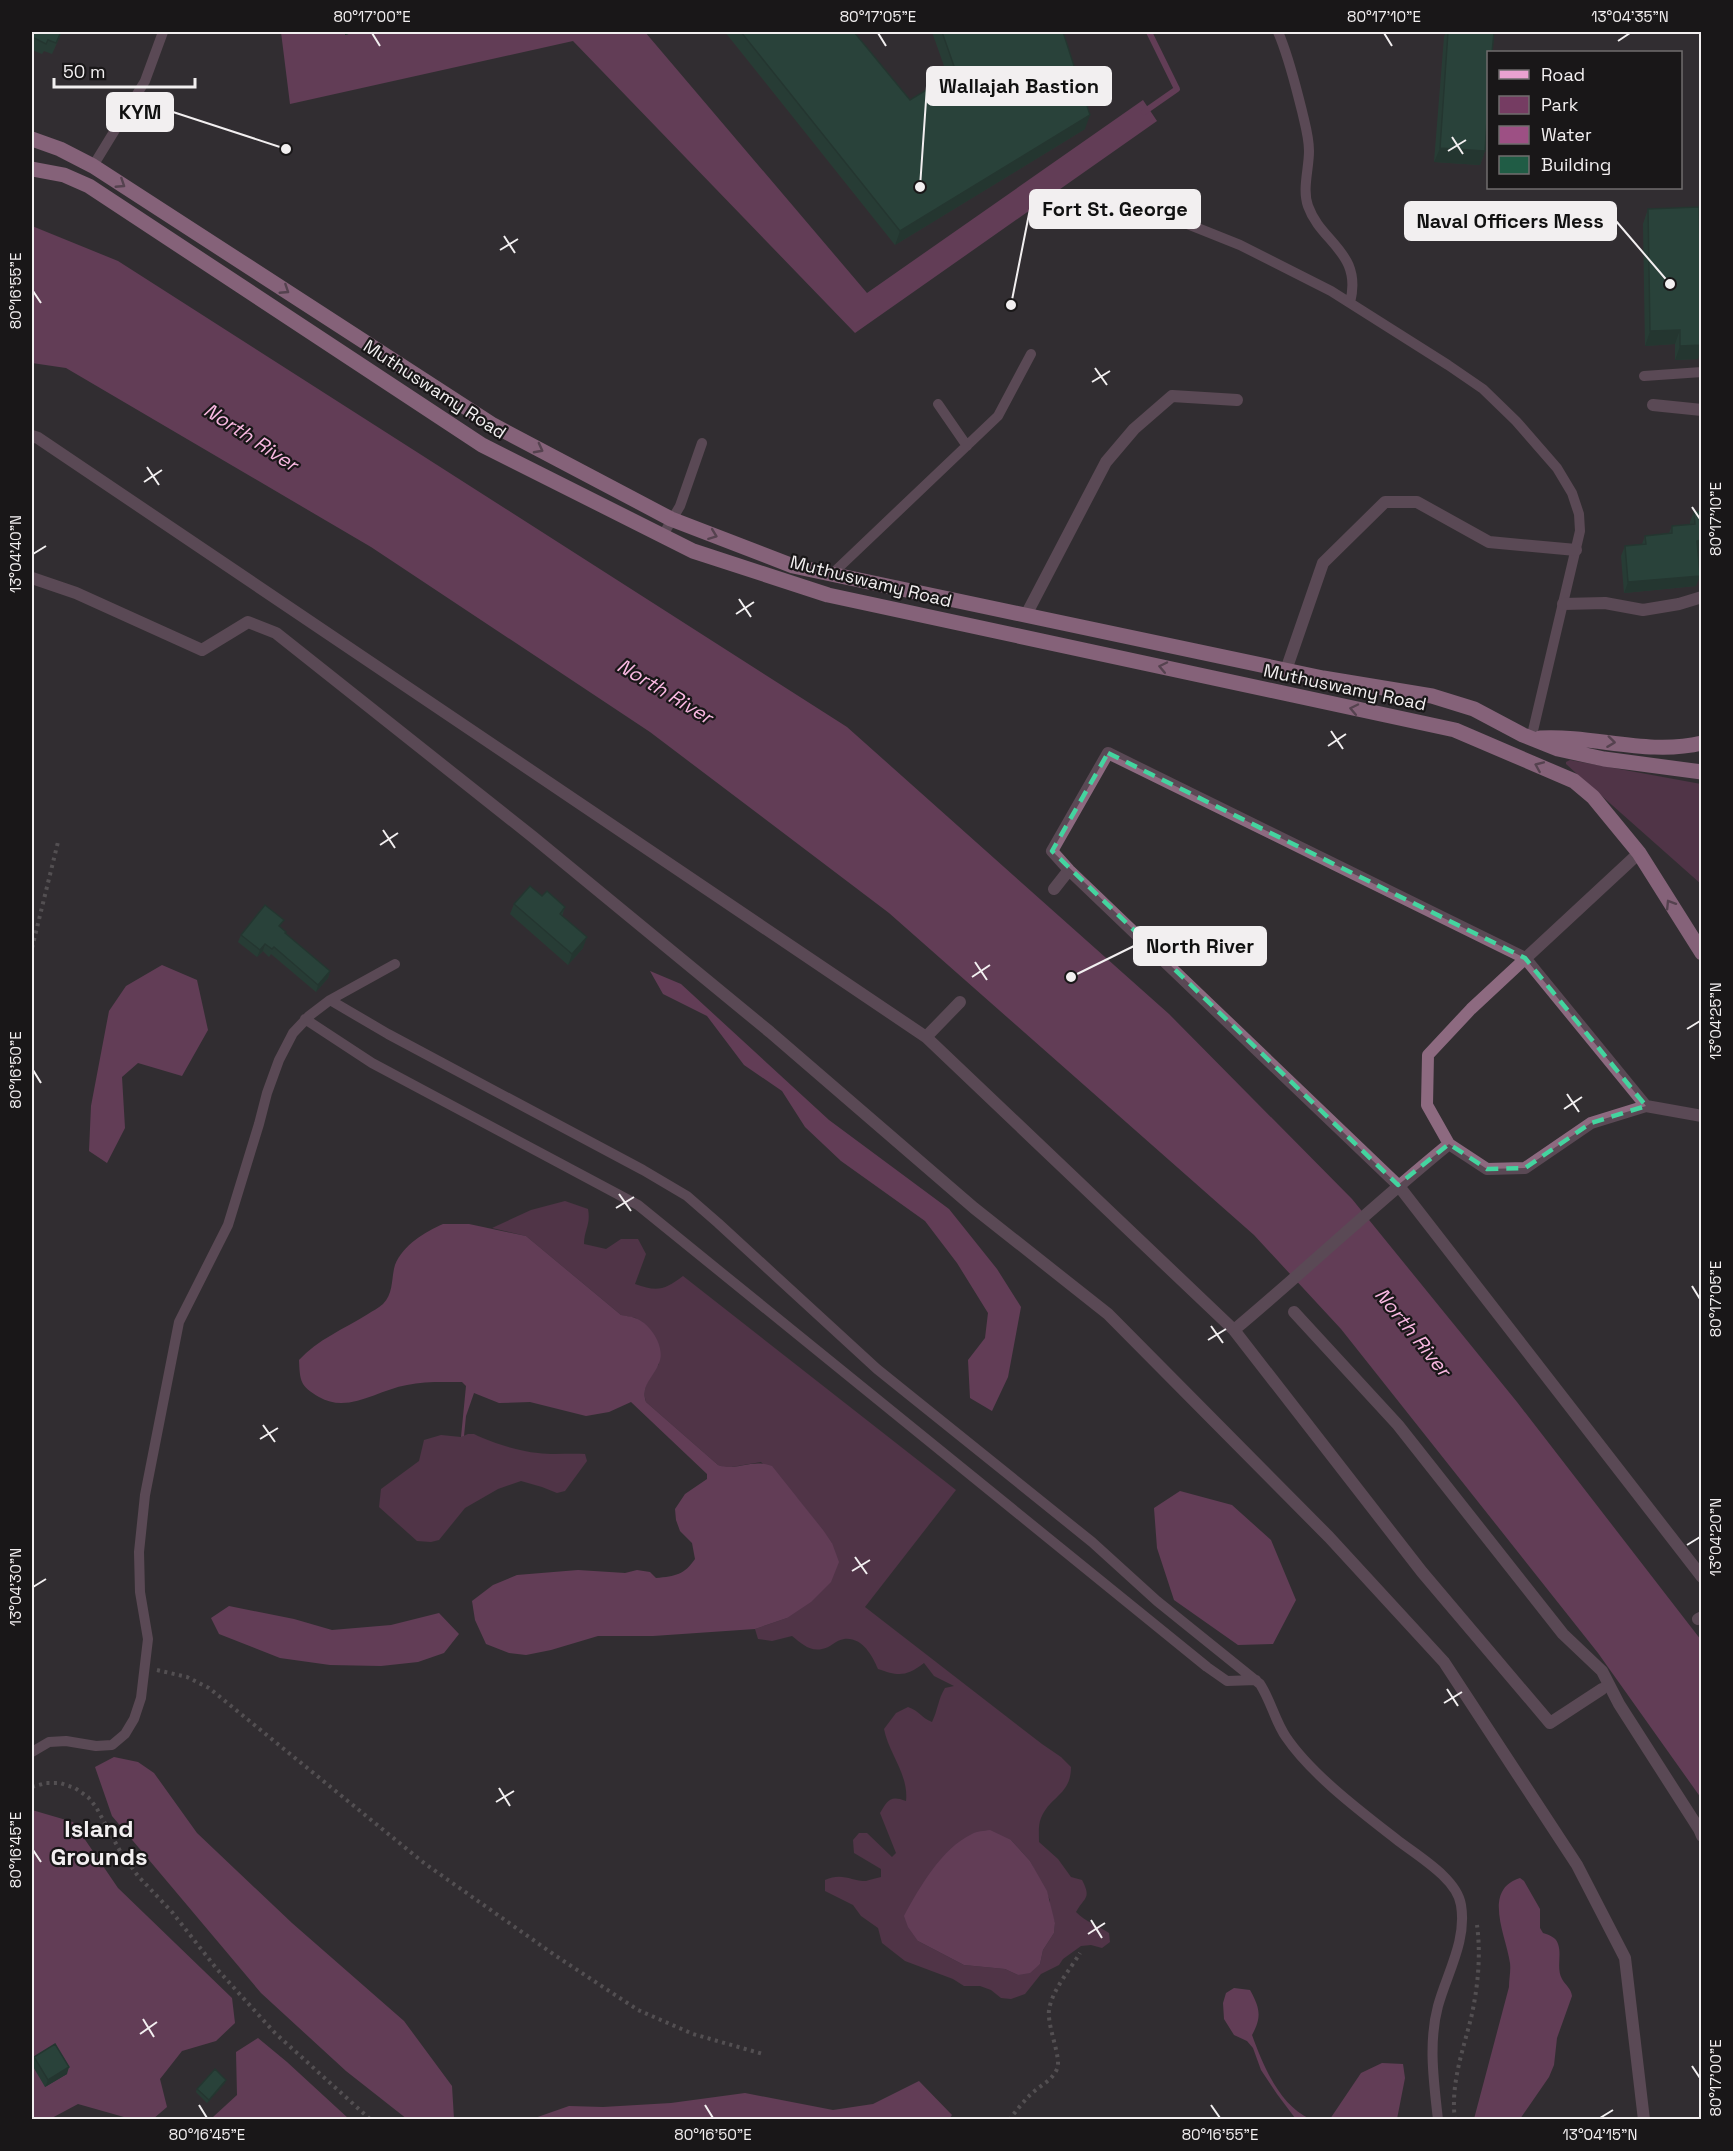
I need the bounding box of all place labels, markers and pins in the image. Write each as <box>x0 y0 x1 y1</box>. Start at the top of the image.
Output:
callout: Wallajah Bastion <box>927 67 1111 105</box>
callout: KYM <box>107 93 173 131</box>
callout: Fort St. George <box>1030 190 1200 228</box>
callout: Naval Officers Mess <box>1405 202 1616 240</box>
callout: North River <box>1134 927 1266 965</box>

